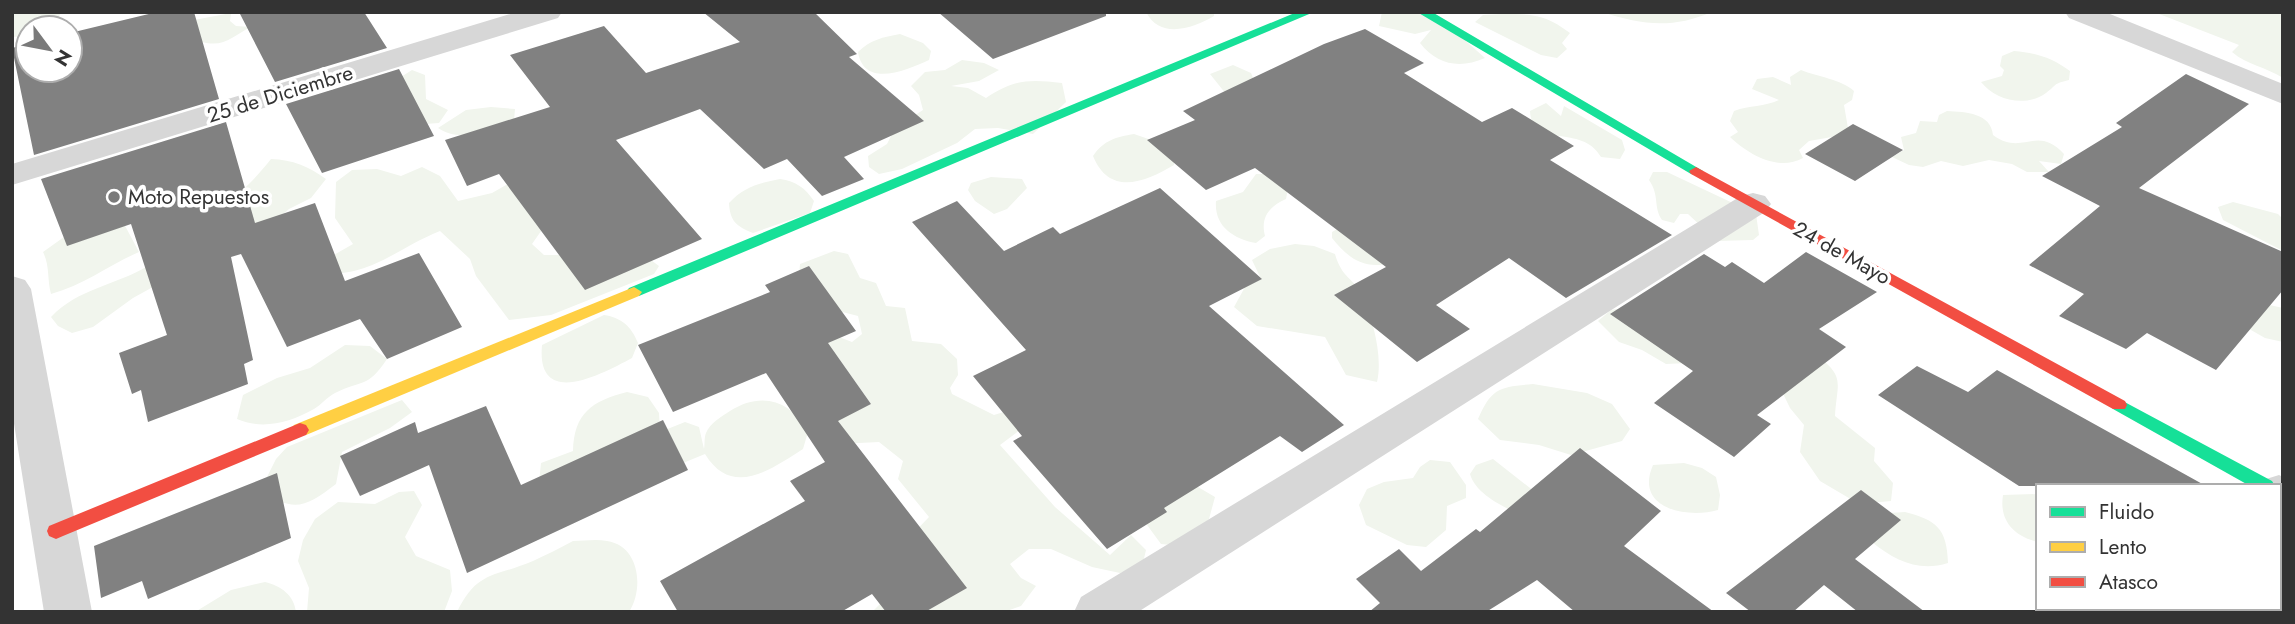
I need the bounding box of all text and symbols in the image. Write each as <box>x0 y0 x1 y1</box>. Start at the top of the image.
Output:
north arrow <box>14 14 84 84</box>
text: N <box>48 44 78 71</box>
street label: 25 de Diciembre <box>203 57 357 130</box>
place label: Moto Repuestos <box>128 182 269 212</box>
marker: Moto Repuestos <box>106 189 122 205</box>
street label: 24 de Mayo <box>1788 214 1896 292</box>
legend <box>2036 484 2281 610</box>
text: Fluido <box>2099 497 2154 527</box>
text: Lento <box>2099 532 2147 562</box>
text: Atasco <box>2099 567 2158 597</box>

